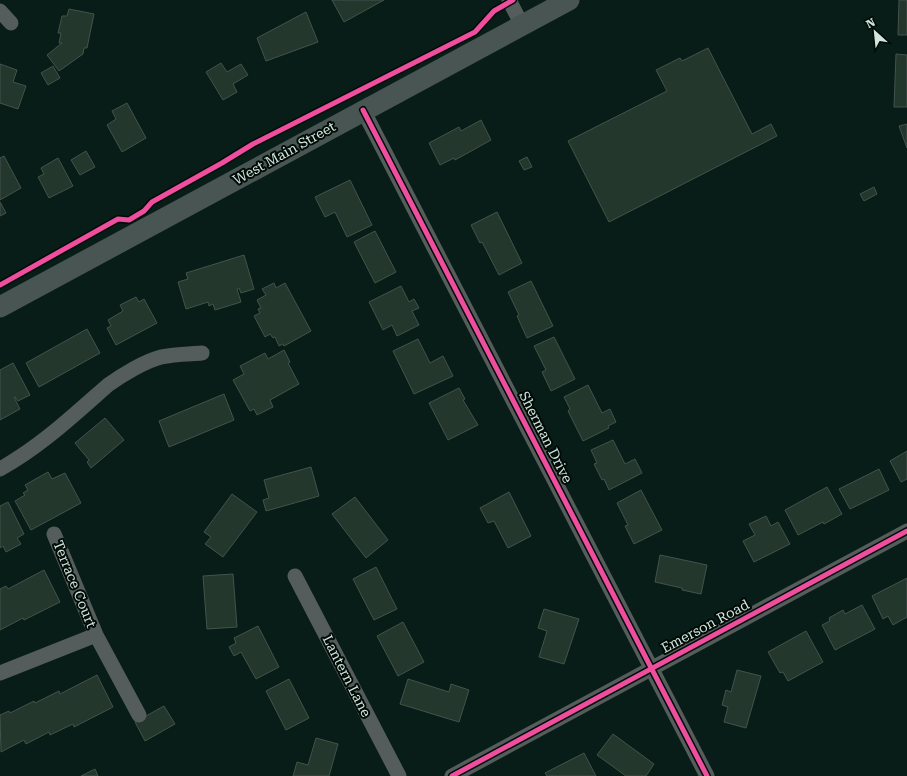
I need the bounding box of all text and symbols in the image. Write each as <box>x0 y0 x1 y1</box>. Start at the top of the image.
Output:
north arrow <box>855 12 895 52</box>
text: N <box>864 16 878 31</box>
street label: West Main Street <box>230 118 338 188</box>
street label: Sherman Drive <box>516 389 576 486</box>
street label: Terrace Court <box>50 538 100 630</box>
street label: Emerson Road <box>658 596 752 656</box>
street label: Lantern Lane <box>320 632 375 720</box>

